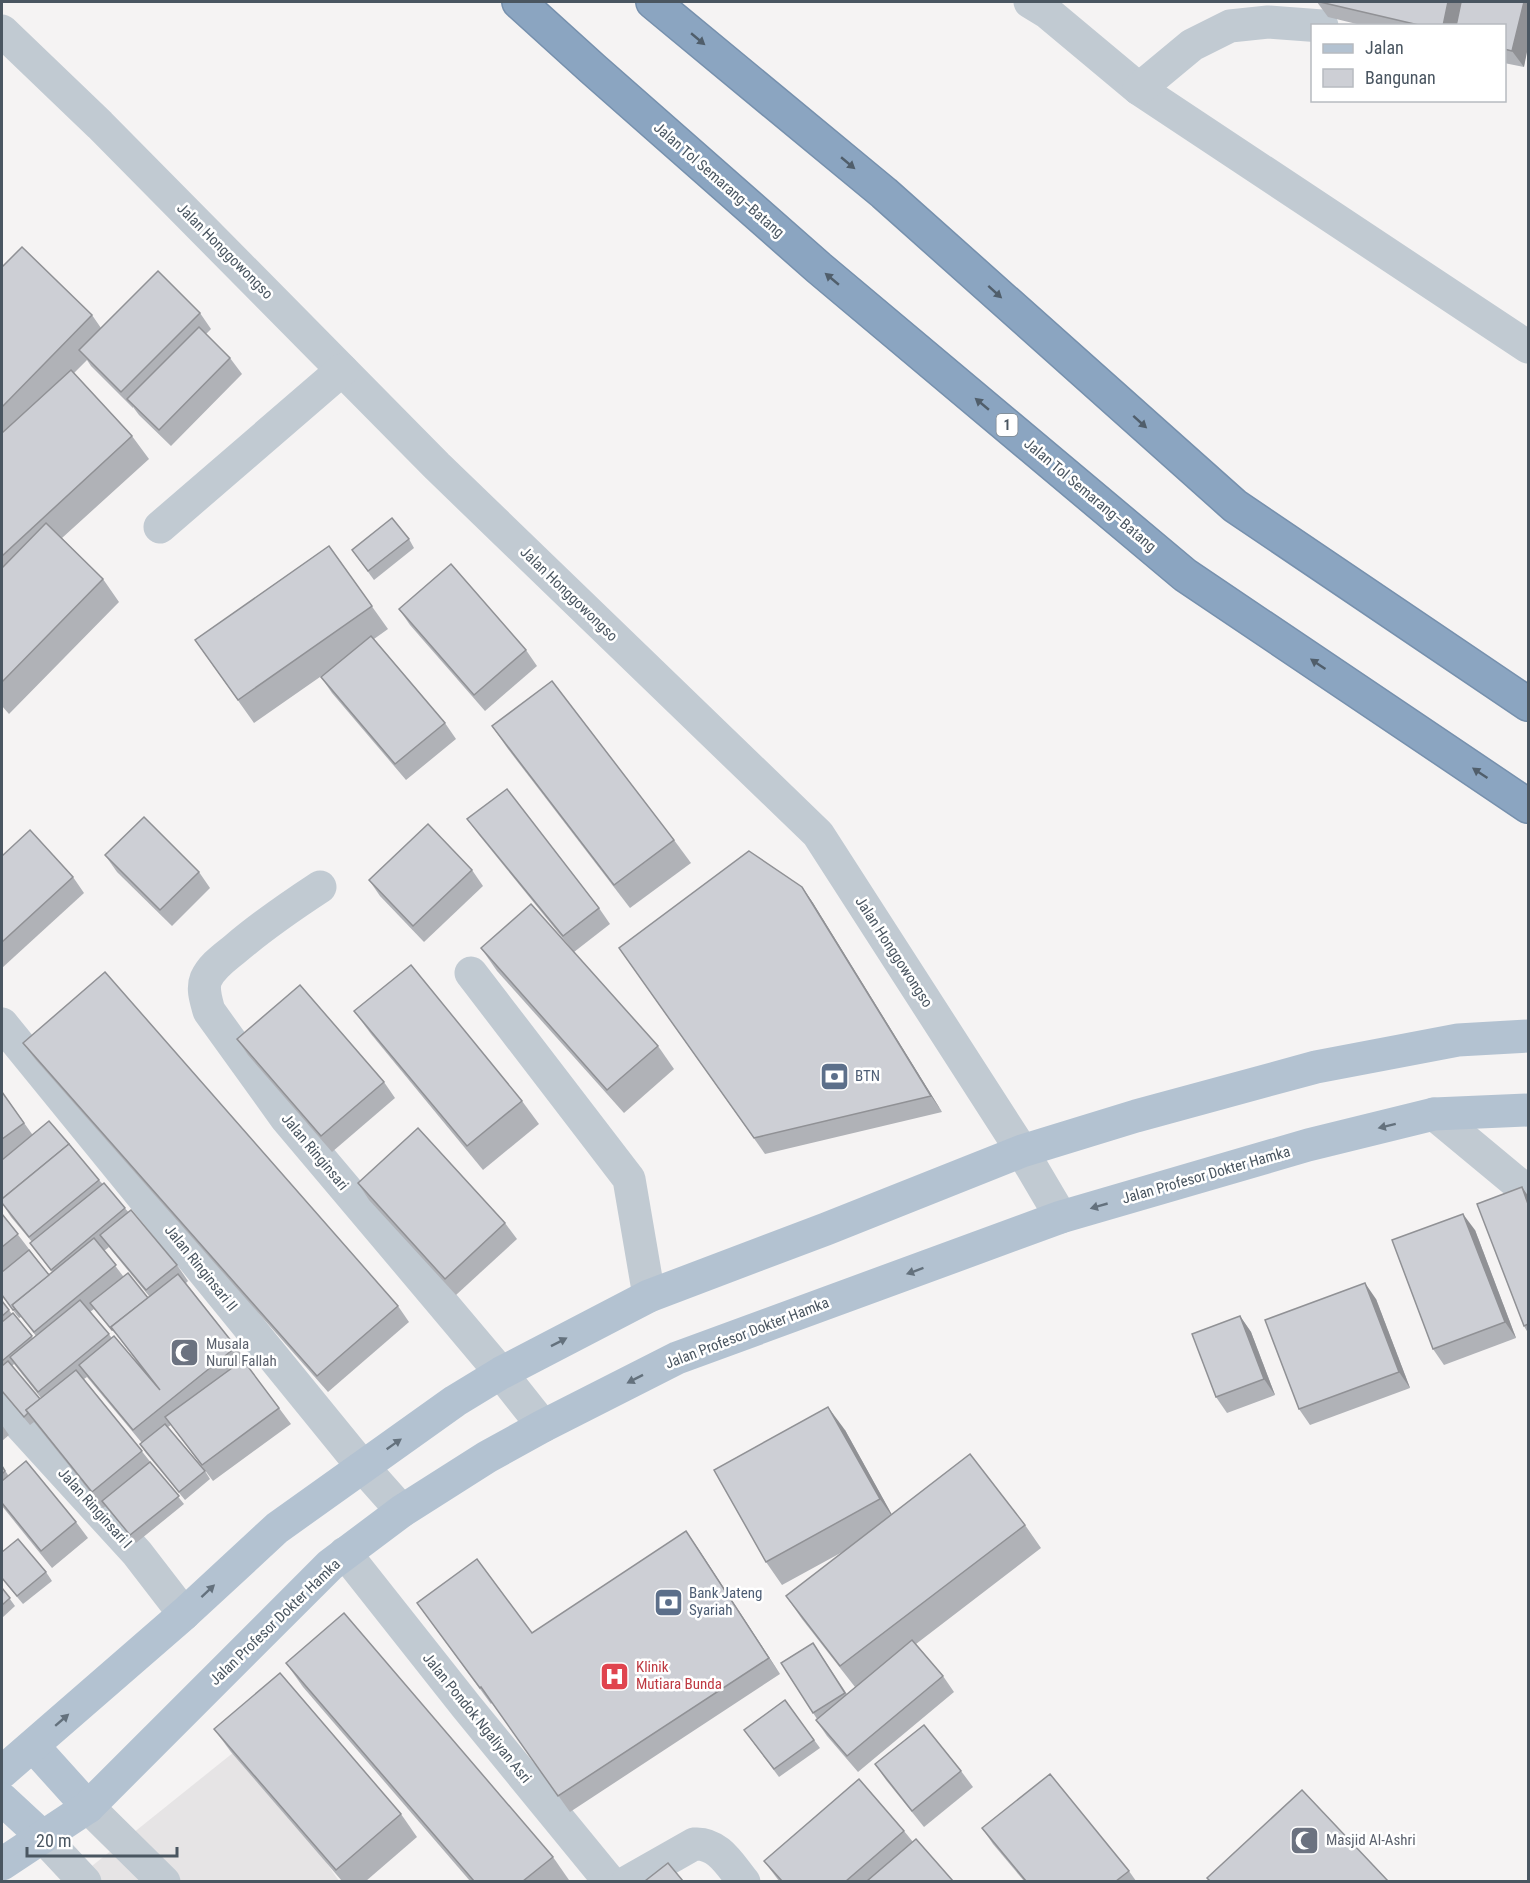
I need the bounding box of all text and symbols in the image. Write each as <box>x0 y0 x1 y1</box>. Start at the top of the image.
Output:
legend <box>1311 24 1506 102</box>
one-way arrow <box>690 32 705 45</box>
text: Jalan <box>1365 37 1404 58</box>
text: Bangunan <box>1365 67 1436 88</box>
street label: Jalan Tol Semarang–Batang <box>650 119 788 241</box>
one-way arrow <box>840 157 856 170</box>
street label: Jalan Honggowongso <box>173 199 277 303</box>
one-way arrow <box>825 273 840 286</box>
one-way arrow <box>987 285 1002 299</box>
one-way arrow <box>975 398 990 411</box>
road number: 1 <box>996 414 1018 436</box>
one-way arrow <box>1132 415 1147 428</box>
street label: Jalan Tol Semarang–Batang <box>1020 435 1160 555</box>
street label: Jalan Honggowongso <box>517 543 621 645</box>
one-way arrow <box>1310 659 1326 670</box>
one-way arrow <box>1472 768 1488 779</box>
street label: Jalan Honggowongso <box>851 893 937 1011</box>
bank icon: BTN <box>818 1060 850 1092</box>
place label: BTN <box>855 1067 880 1085</box>
street label: Jalan Ringinsari <box>278 1110 352 1194</box>
one-way arrow <box>1378 1121 1397 1131</box>
street label: Jalan Profesor Dokter Hamka <box>1120 1142 1292 1208</box>
one-way arrow <box>1089 1202 1107 1211</box>
street label: Jalan Ringinsari II <box>161 1221 241 1315</box>
one-way arrow <box>905 1266 923 1276</box>
street label: Jalan Profesor Dokter Hamka <box>663 1293 831 1373</box>
place label: Musala Nurul Fallah <box>206 1335 277 1370</box>
mosque icon: Musala Nurul Fallah <box>169 1337 201 1369</box>
one-way arrow <box>551 1337 568 1347</box>
one-way arrow <box>626 1374 643 1384</box>
one-way arrow <box>385 1438 401 1450</box>
street label: Jalan Ringinsari I <box>54 1464 136 1552</box>
street label: Jalan Profesor Dokter Hamka <box>206 1555 344 1689</box>
one-way arrow <box>201 1584 216 1598</box>
place label: Bank Jateng Syariah <box>689 1584 762 1619</box>
bank icon: Bank Jateng Syariah <box>652 1586 684 1618</box>
street label: Jalan Pondok Ngaliyan Asri <box>419 1649 535 1787</box>
place label: Klinik Mutiara Bunda <box>636 1658 722 1693</box>
hospital icon: Klinik Mutiara Bunda <box>599 1660 631 1692</box>
one-way arrow <box>54 1714 69 1727</box>
scale bar <box>27 1820 177 1858</box>
mosque icon: Masjid Al-Ashri <box>1289 1824 1321 1856</box>
text: 20 m <box>36 1830 71 1851</box>
place label: Masjid Al-Ashri <box>1326 1831 1416 1849</box>

